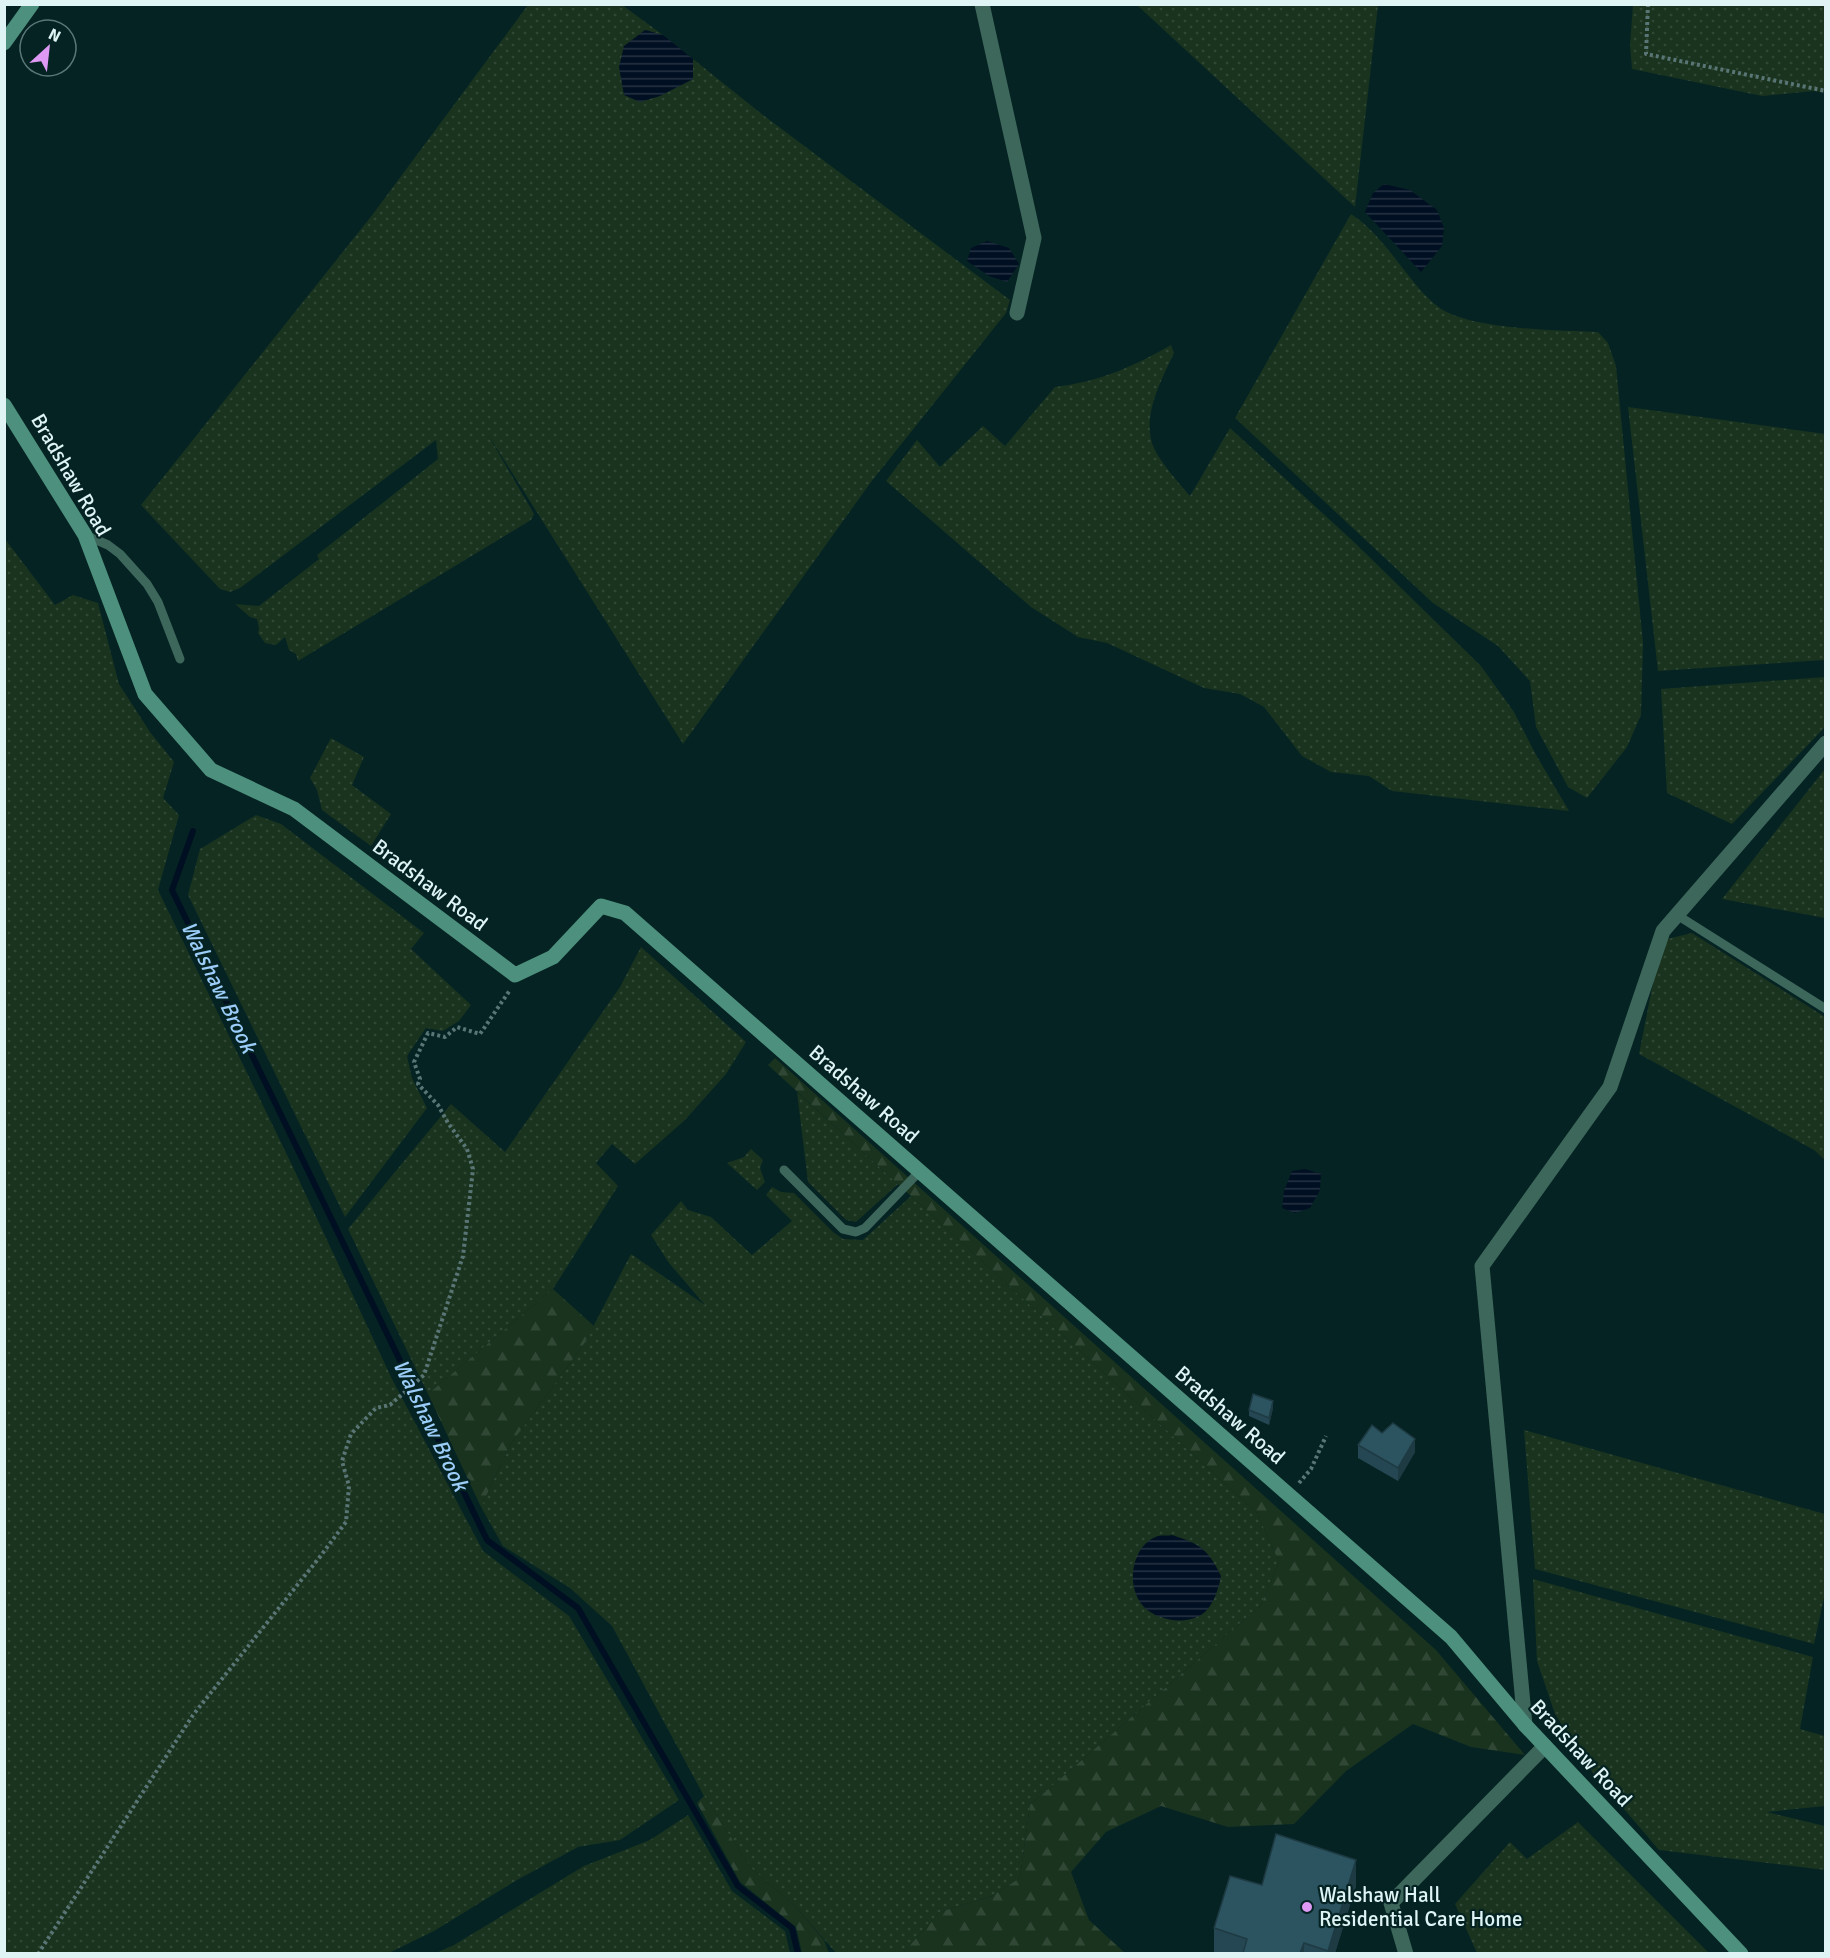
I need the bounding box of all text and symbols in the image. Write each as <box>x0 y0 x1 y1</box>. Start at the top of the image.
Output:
north arrow <box>18 18 78 78</box>
text: N <box>45 24 64 47</box>
street label: Bradshaw Road <box>25 409 117 541</box>
street label: Bradshaw Road <box>367 833 493 937</box>
water label: Walshaw Brook <box>175 917 263 1059</box>
street label: Bradshaw Road <box>804 1039 924 1149</box>
water label: Walshaw Brook <box>387 1355 475 1497</box>
street label: Bradshaw Road <box>1170 1360 1290 1470</box>
street label: Bradshaw Road <box>1525 1694 1637 1812</box>
place label: Walshaw Hall Residential Care Home <box>1319 1882 1522 1932</box>
marker: Walshaw Hall Residential Care Home <box>1300 1900 1314 1914</box>

